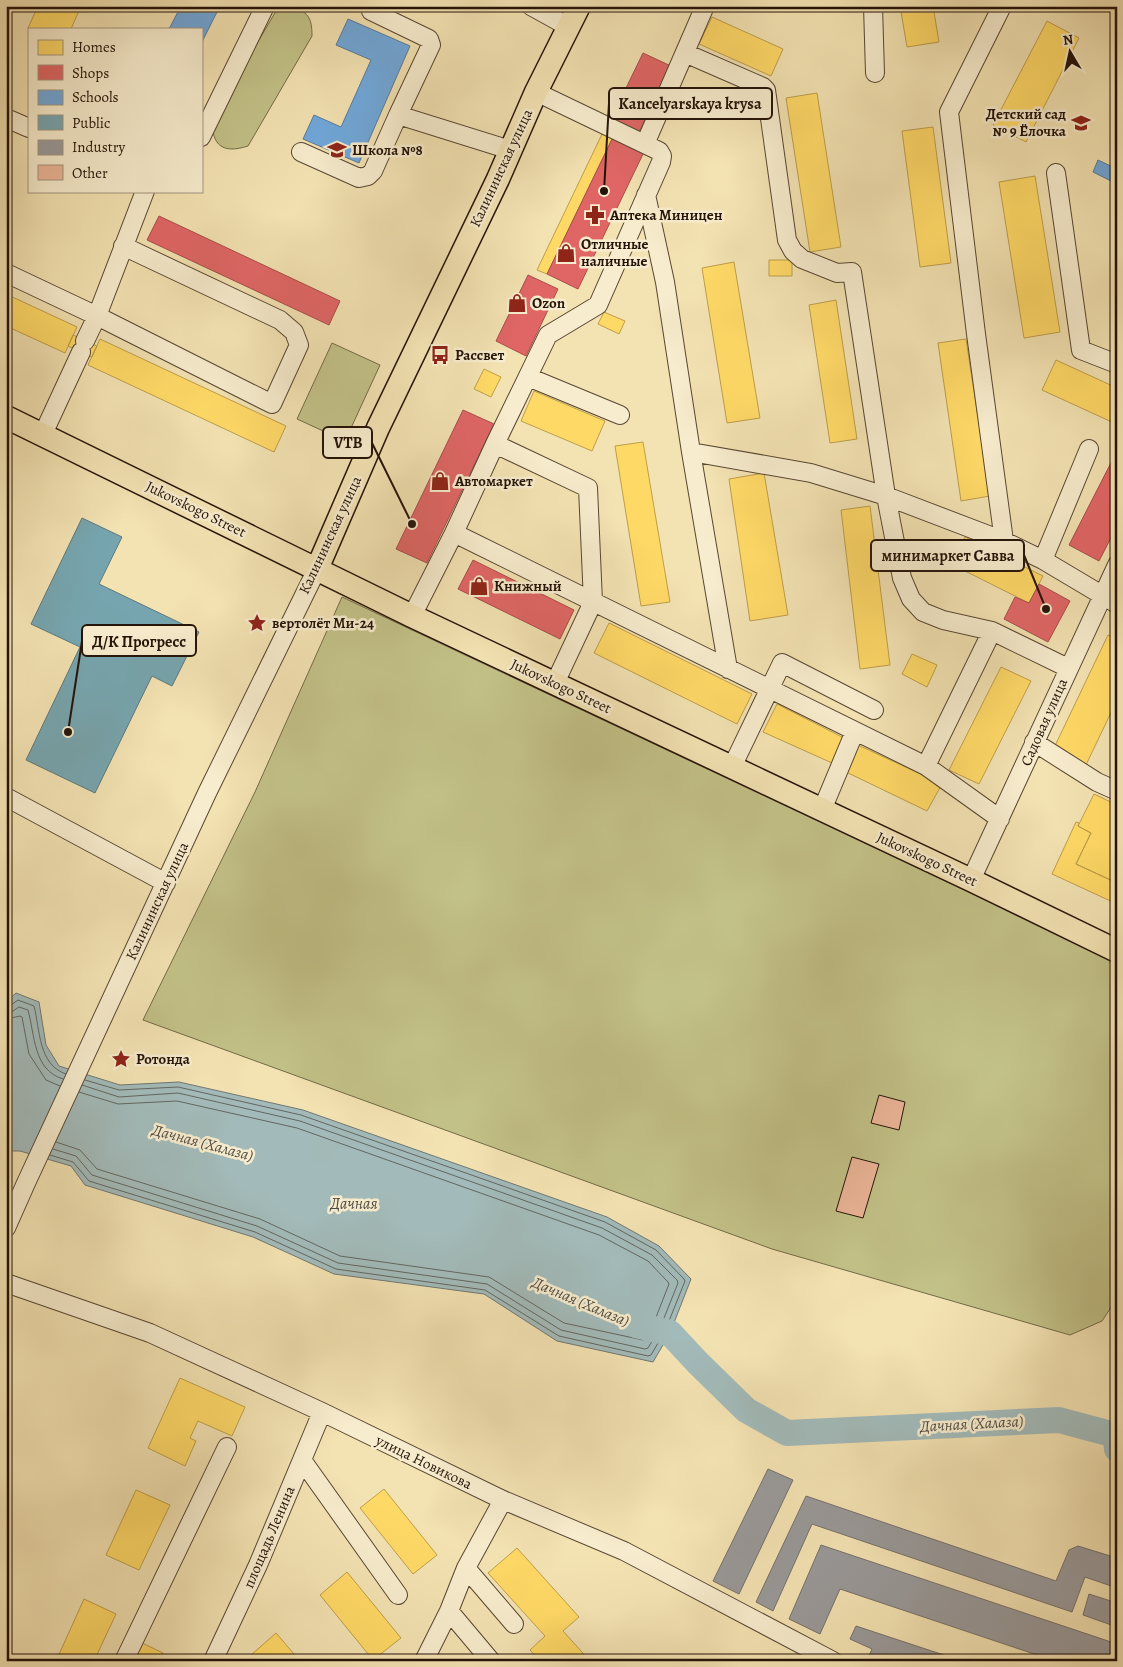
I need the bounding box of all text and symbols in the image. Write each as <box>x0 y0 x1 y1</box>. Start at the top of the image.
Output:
legend <box>28 28 202 192</box>
north arrow <box>1046 28 1096 78</box>
text: N <box>1062 29 1075 50</box>
text: Homes <box>72 37 116 57</box>
text: Shops <box>72 63 109 83</box>
text: Schools <box>72 87 119 107</box>
callout: Kancelyarskaya krysa <box>609 88 772 119</box>
text: Kancelyarskaya krysa <box>618 93 762 115</box>
place label: Детский сад № 9 Ёлочка <box>986 104 1067 141</box>
street label: Калининская улица <box>465 106 537 230</box>
school or university icon: Детский сад № 9 Ёлочка <box>1070 112 1092 134</box>
text: Public <box>72 113 110 133</box>
text: Industry <box>72 137 126 157</box>
school or university icon: Школа №8 <box>326 139 348 161</box>
place label: Школа №8 <box>352 140 423 160</box>
text: Other <box>72 163 108 183</box>
pharmacy icon: Аптека Миницен <box>584 204 606 226</box>
place label: Аптека Миницен <box>609 205 723 225</box>
place label: Отличные наличные <box>581 234 649 271</box>
shop icon: Отличные наличные <box>555 242 577 264</box>
shop icon: Ozon <box>506 292 528 314</box>
place label: Ozon <box>532 293 566 313</box>
bus stop icon: Рассвет <box>429 344 451 366</box>
place label: Рассвет <box>455 345 505 365</box>
callout: VTB <box>323 427 372 458</box>
text: VTB <box>332 432 363 454</box>
shop icon: Автомаркет <box>429 470 451 492</box>
place label: Автомаркет <box>454 471 533 491</box>
street label: Калининская улица <box>294 473 366 597</box>
street label: Jukovskogo Street <box>143 476 249 542</box>
callout: минимаркет Савва <box>871 540 1024 571</box>
text: минимаркет Савва <box>882 545 1015 567</box>
shop icon: Книжный <box>468 575 490 597</box>
place label: Книжный <box>494 576 562 596</box>
place icon: вертолёт Ми-24 <box>246 612 268 634</box>
place label: вертолёт Ми-24 <box>272 613 374 633</box>
callout: Д/К Прогресс <box>82 625 196 656</box>
text: Д/К Прогресс <box>92 631 186 653</box>
street label: Jukovskogo Street <box>507 654 615 718</box>
street label: Садовая улица <box>1016 675 1072 769</box>
street label: Jukovskogo Street <box>873 827 981 891</box>
street label: Калининская улица <box>121 839 193 963</box>
place icon: Ротонда <box>110 1048 132 1070</box>
place label: Ротонда <box>136 1049 191 1069</box>
water label: Дачная (Халаза) <box>149 1119 256 1167</box>
water label: Дачная <box>329 1193 378 1215</box>
water label: Дачная (Халаза) <box>528 1271 633 1332</box>
water label: Дачная (Халаза) <box>919 1410 1024 1438</box>
street label: улица Новикова <box>372 1430 476 1494</box>
street label: площадь Ленина <box>238 1483 300 1591</box>

